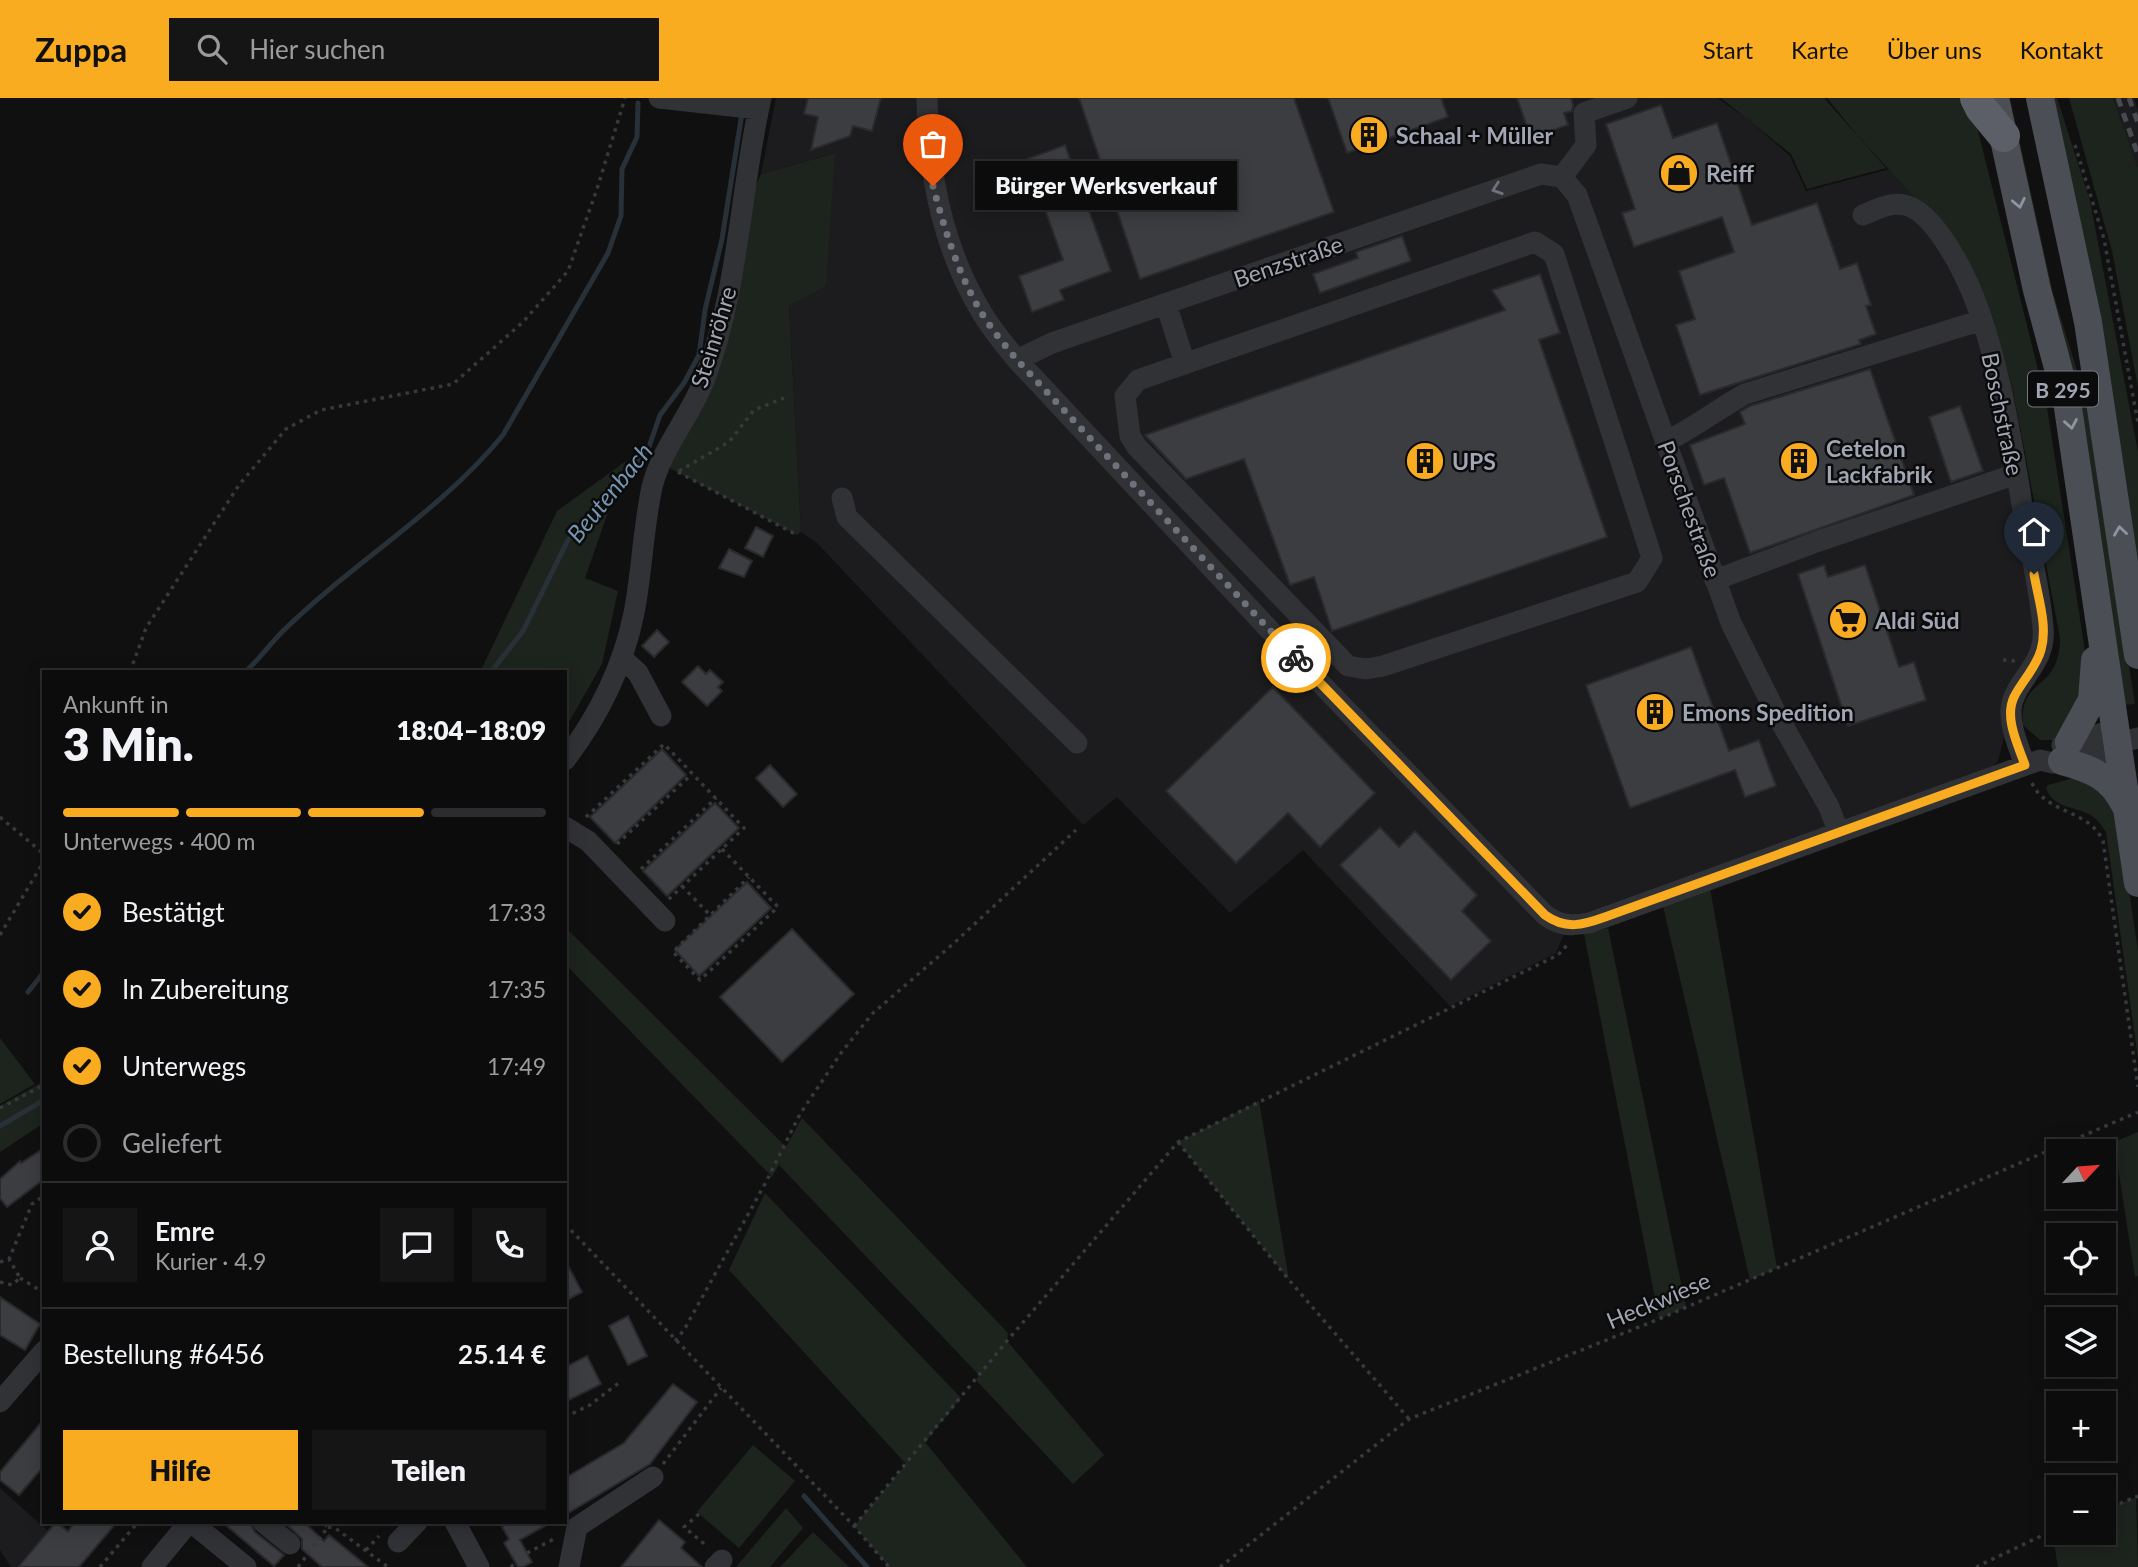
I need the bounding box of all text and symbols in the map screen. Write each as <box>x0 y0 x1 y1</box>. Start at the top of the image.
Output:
search box <box>169 18 659 81</box>
text: Zuppa <box>35 29 127 69</box>
icon: search <box>193 30 231 68</box>
text: Hier suchen <box>249 33 385 65</box>
text: Start <box>1703 35 1753 64</box>
text: Karte <box>1791 35 1849 64</box>
text: Über uns <box>1887 35 1982 64</box>
text: Kontakt <box>2020 35 2103 64</box>
pin <box>903 114 963 186</box>
building icon: Schaal + Müller <box>1348 114 1390 156</box>
place label: Schaal + Müller <box>1396 121 1553 149</box>
icon: bag <box>914 125 952 163</box>
shop icon: Reiff <box>1658 152 1700 194</box>
place label: Reiff <box>1706 159 1754 187</box>
callout: Bürger Werksverkauf <box>975 162 1238 210</box>
text: Bürger Werksverkauf <box>995 171 1217 199</box>
one-way arrow <box>1492 181 1504 195</box>
one-way arrow <box>2010 197 2025 209</box>
street label: Benzstraße <box>1230 229 1346 293</box>
street label: Steinröhre <box>684 283 742 391</box>
street label: Boschstraße <box>1976 350 2030 478</box>
road number: B 295 <box>2028 372 2098 406</box>
one-way arrow <box>2063 418 2078 430</box>
place label: Cetelon Lackfabrik <box>1826 434 1933 488</box>
water label: Beutenbach <box>560 436 658 548</box>
street label: Porschestraße <box>1652 437 1728 581</box>
building icon: UPS <box>1404 440 1446 482</box>
building icon: Cetelon Lackfabrik <box>1778 440 1820 482</box>
place label: UPS <box>1452 447 1496 475</box>
pin <box>2004 502 2064 574</box>
icon: home <box>2015 513 2053 551</box>
one-way arrow <box>2113 525 2128 537</box>
supermarket icon: Aldi Süd <box>1827 599 1869 641</box>
place label: Aldi Süd <box>1874 606 1960 634</box>
courier <box>1261 623 1331 693</box>
icon: bike <box>1277 639 1315 677</box>
text: Ankunft in <box>63 690 169 718</box>
building icon: Emons Spedition <box>1634 691 1676 733</box>
place label: Emons Spedition <box>1682 698 1854 726</box>
text: 18:04–18:09 <box>396 714 546 746</box>
text: 3 Min. <box>63 716 194 771</box>
text: Unterwegs · 400 m <box>63 827 256 855</box>
icon: check <box>63 893 101 931</box>
text: Bestätigt <box>122 896 225 928</box>
text: 17:33 <box>487 898 546 926</box>
icon: check <box>63 970 101 1008</box>
text: In Zubereitung <box>122 973 289 1005</box>
text: 17:35 <box>487 975 546 1003</box>
icon: check <box>63 1047 101 1085</box>
text: Unterwegs <box>122 1050 246 1082</box>
text: 17:49 <box>487 1052 546 1080</box>
text: Geliefert <box>122 1127 222 1159</box>
north arrow <box>2046 1139 2116 1209</box>
map controls <box>2046 1139 2116 1545</box>
button: person <box>63 1208 137 1282</box>
button: chat <box>380 1208 454 1282</box>
button: phone <box>472 1208 546 1282</box>
text: Emre <box>155 1215 215 1247</box>
button: locate <box>2046 1223 2116 1293</box>
text: Kurier · 4.9 <box>155 1247 266 1275</box>
street label: Heckwiese <box>1602 1266 1714 1334</box>
button: layers <box>2046 1307 2116 1377</box>
text: Bestellung #6456 <box>63 1338 264 1370</box>
text: 25.14 € <box>458 1338 546 1370</box>
button: + <box>2046 1391 2116 1461</box>
button: Hilfe <box>63 1430 298 1510</box>
button: Teilen <box>312 1430 546 1510</box>
button: − <box>2046 1475 2116 1545</box>

